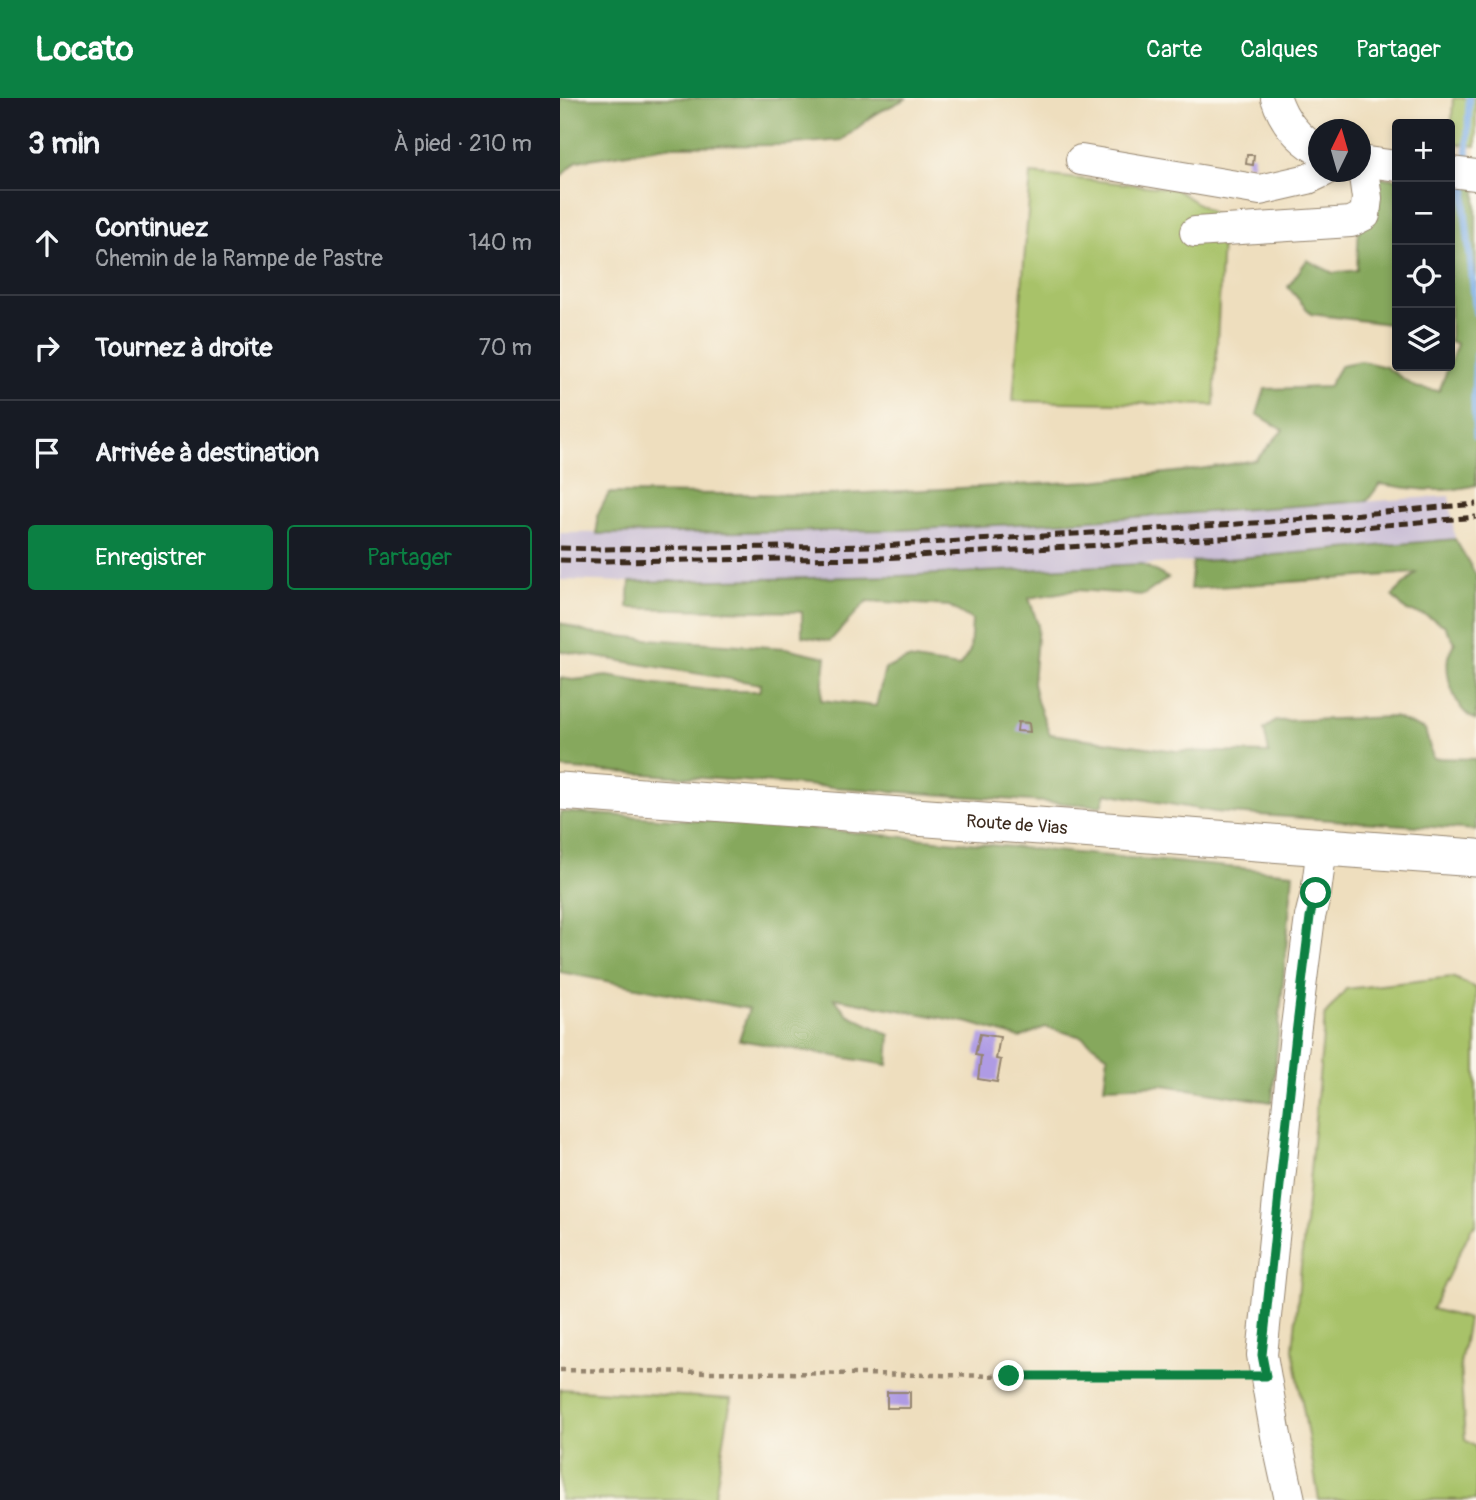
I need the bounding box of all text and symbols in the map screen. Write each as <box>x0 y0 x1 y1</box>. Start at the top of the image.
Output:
text: Locato <box>35 29 133 70</box>
text: Carte <box>1146 35 1202 64</box>
text: Calques <box>1240 35 1318 64</box>
text: Partager <box>1356 35 1441 64</box>
north arrow <box>1308 119 1371 182</box>
map controls <box>1392 119 1455 371</box>
button: + <box>1392 119 1455 182</box>
text: 3 min <box>28 125 100 162</box>
text: À pied · 210 m <box>394 129 532 158</box>
button: − <box>1392 182 1455 245</box>
text: Continuez <box>95 212 208 244</box>
icon: ahead <box>28 224 66 262</box>
text: 140 m <box>469 228 532 257</box>
text: Chemin de la Rampe de Pastre <box>95 244 383 273</box>
button: locate <box>1392 245 1455 308</box>
button: layers <box>1392 308 1455 371</box>
icon: right <box>28 329 66 367</box>
text: Tournez à droite <box>95 332 272 364</box>
text: 70 m <box>479 333 532 362</box>
icon: arrive <box>28 434 66 472</box>
text: Arrivée à destination <box>95 437 319 469</box>
button: Enregistrer <box>28 525 273 590</box>
button: Partager <box>287 525 532 590</box>
street label: Route de Vias <box>965 809 1068 840</box>
route start <box>1300 877 1331 908</box>
route end <box>993 1360 1024 1391</box>

